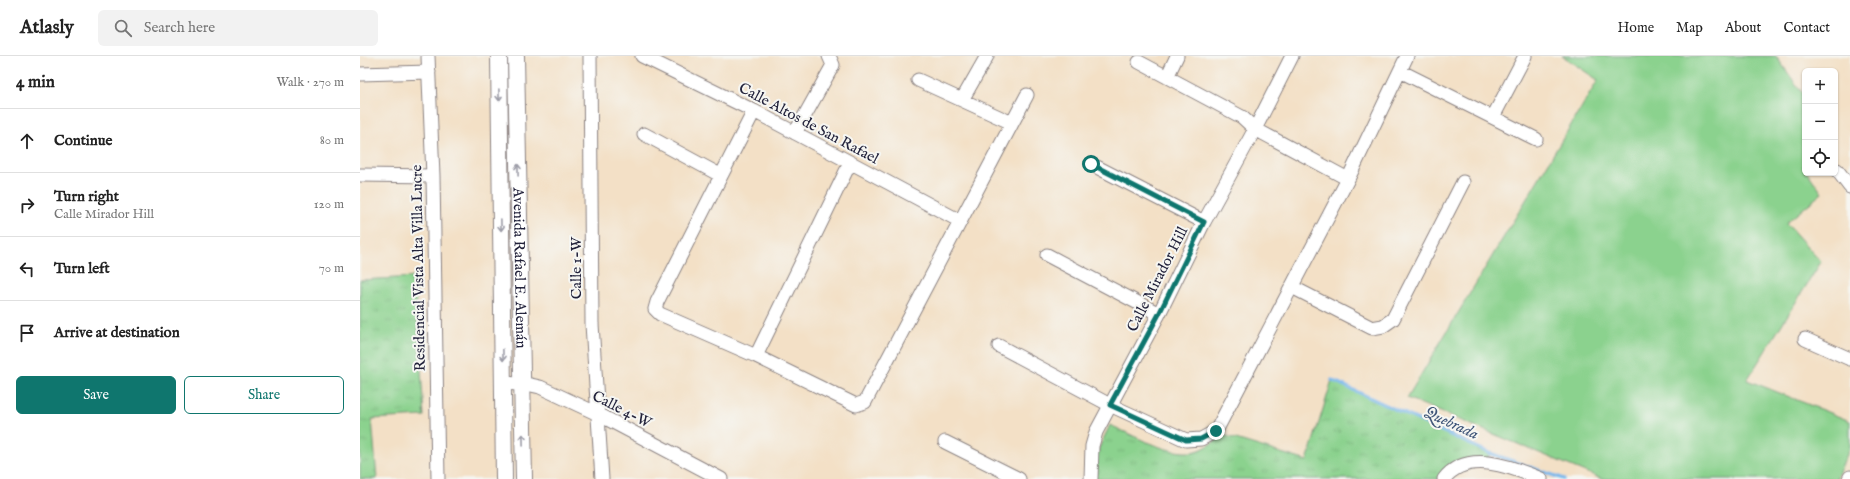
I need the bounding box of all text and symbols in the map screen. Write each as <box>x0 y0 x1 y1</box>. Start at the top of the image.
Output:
search box <box>98 10 378 46</box>
text: Atlasly <box>20 16 74 40</box>
icon: search <box>112 17 134 39</box>
text: Search here <box>144 18 215 37</box>
text: Home <box>1618 19 1654 37</box>
text: Map <box>1676 19 1703 37</box>
text: About <box>1725 19 1761 37</box>
text: Contact <box>1783 19 1830 37</box>
map controls <box>1802 68 1838 176</box>
button: + <box>1802 68 1838 104</box>
text: 4 min <box>16 72 55 93</box>
text: Walk · 270 m <box>276 74 344 91</box>
street label: Calle Altos de San Rafael <box>736 78 883 169</box>
one-way arrow <box>495 88 503 101</box>
button: − <box>1802 104 1838 140</box>
icon: ahead <box>16 130 38 152</box>
text: Continue <box>54 131 112 150</box>
text: 80 m <box>320 132 344 149</box>
button: locate <box>1802 140 1838 176</box>
route start <box>1082 155 1100 173</box>
street label: Residencial Vista Alta Villa Lucre <box>407 164 430 372</box>
one-way arrow <box>515 164 522 177</box>
street label: Avenida Rafael E. Alemán <box>508 186 531 349</box>
text: Turn right <box>54 187 119 206</box>
icon: right <box>16 194 38 216</box>
text: 120 m <box>314 196 344 213</box>
text: Calle Mirador Hill <box>54 206 154 223</box>
one-way arrow <box>497 218 505 231</box>
street label: Calle Mirador Hill <box>1123 223 1193 335</box>
street label: Calle 1-W <box>567 236 586 299</box>
icon: left <box>16 258 38 280</box>
text: Turn left <box>54 259 110 278</box>
text: 70 m <box>319 260 344 277</box>
icon: arrive <box>16 322 38 344</box>
text: Arrive at destination <box>54 323 180 342</box>
one-way arrow <box>499 348 507 361</box>
button: Save <box>16 376 176 414</box>
button: Share <box>184 376 344 414</box>
street label: Calle 4-W <box>589 386 655 433</box>
water label: Quebrada <box>1421 403 1481 445</box>
route end <box>1207 422 1225 440</box>
one-way arrow <box>519 434 527 447</box>

